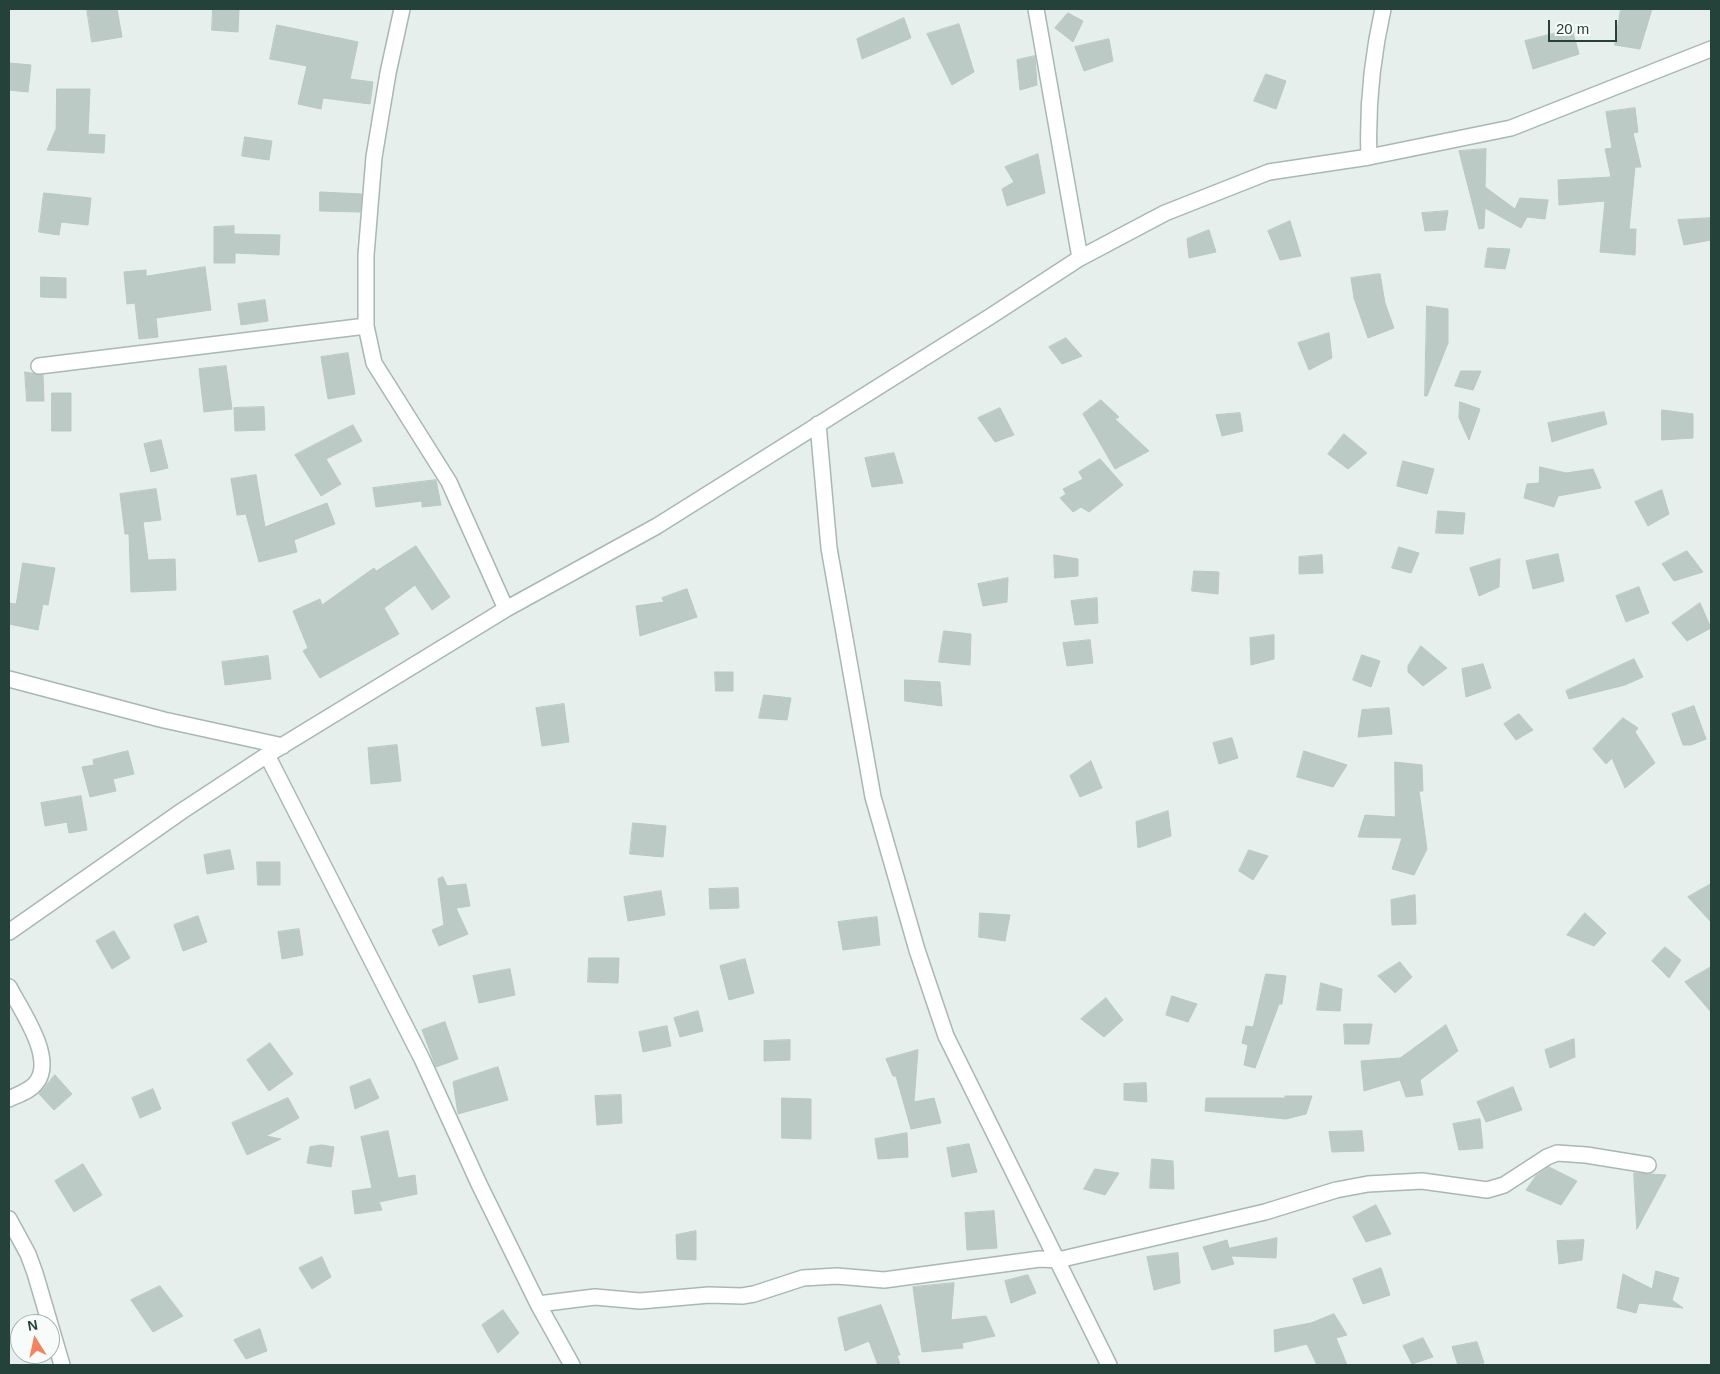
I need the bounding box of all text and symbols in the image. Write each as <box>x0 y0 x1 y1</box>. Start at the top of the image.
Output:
scale bar <box>1550 10 1619 42</box>
text: 20 m <box>1556 20 1589 37</box>
north arrow <box>10 1314 60 1364</box>
text: N <box>26 1316 39 1334</box>

